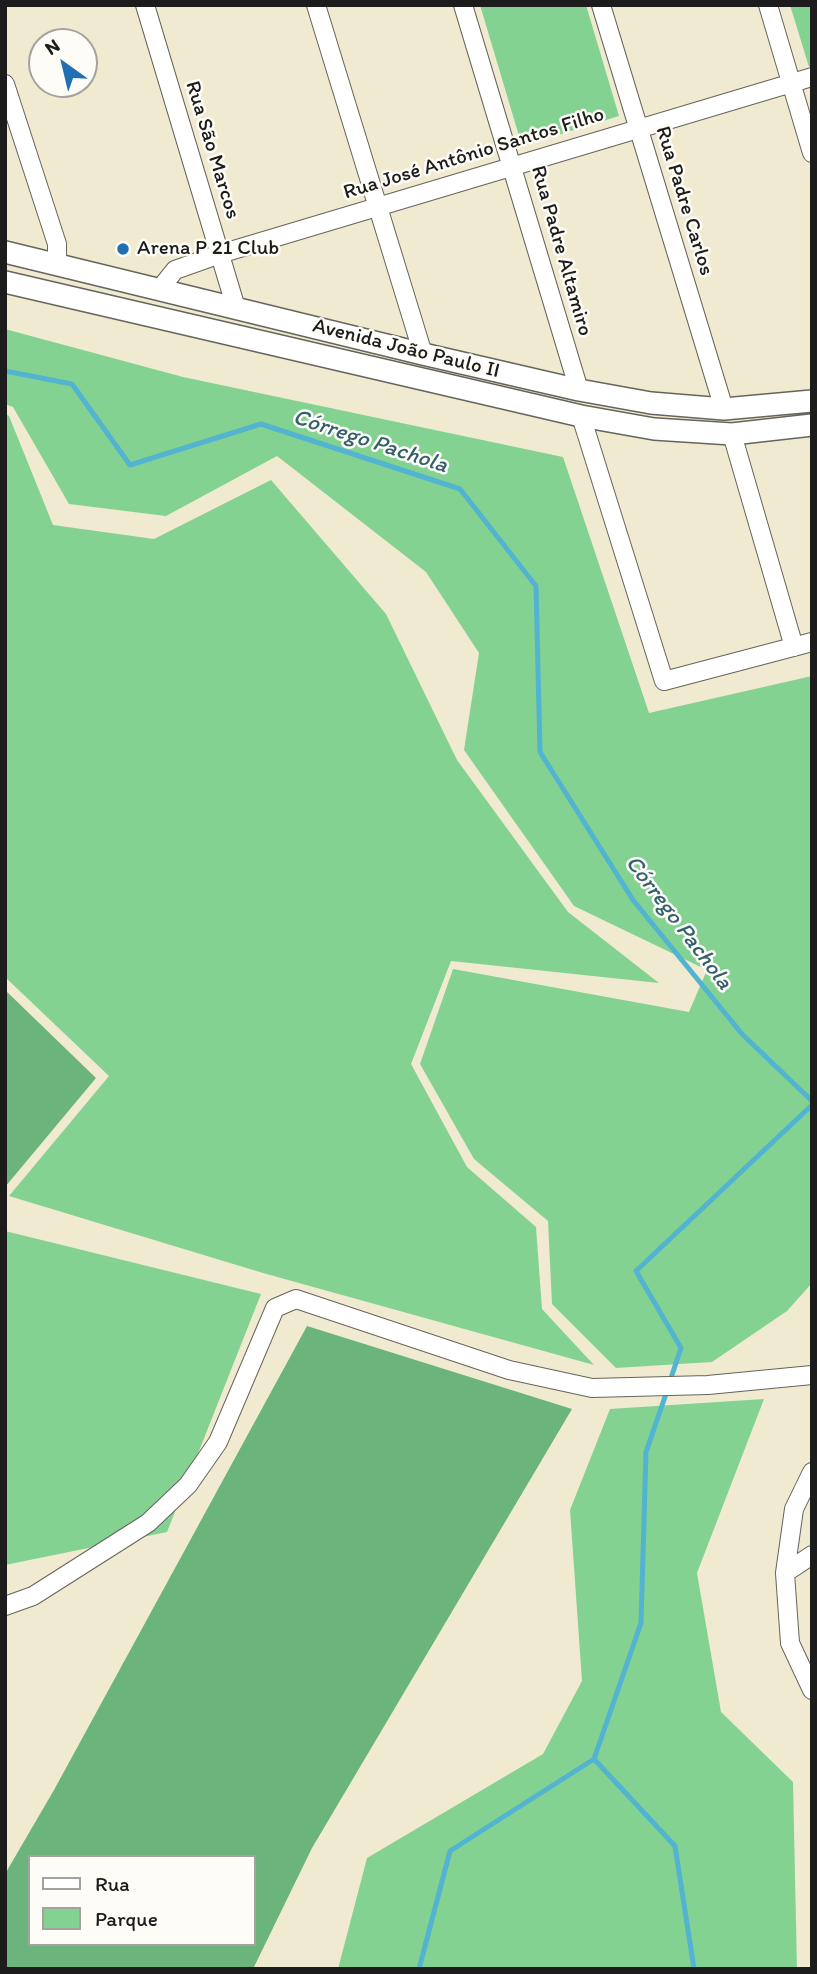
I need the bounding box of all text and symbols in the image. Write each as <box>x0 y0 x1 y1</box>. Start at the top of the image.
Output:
north arrow <box>28 28 98 98</box>
text: N <box>40 34 64 60</box>
street label: Rua São Marcos <box>179 78 245 222</box>
street label: Rua José Antônio Santos Filho <box>341 102 607 206</box>
street label: Rua Padre Carlos <box>649 123 719 279</box>
street label: Rua Padre Altamiro <box>525 163 597 339</box>
place label: Arena P 21 Club <box>137 236 279 262</box>
marker: Arena P 21 Club <box>115 241 131 257</box>
street label: Avenida João Paulo II <box>310 314 502 384</box>
water label: Córrego Pachola <box>289 404 451 480</box>
water label: Córrego Pachola <box>619 850 737 996</box>
legend <box>28 1855 256 1946</box>
text: Rua <box>95 1871 130 1896</box>
text: Parque <box>95 1906 158 1931</box>

